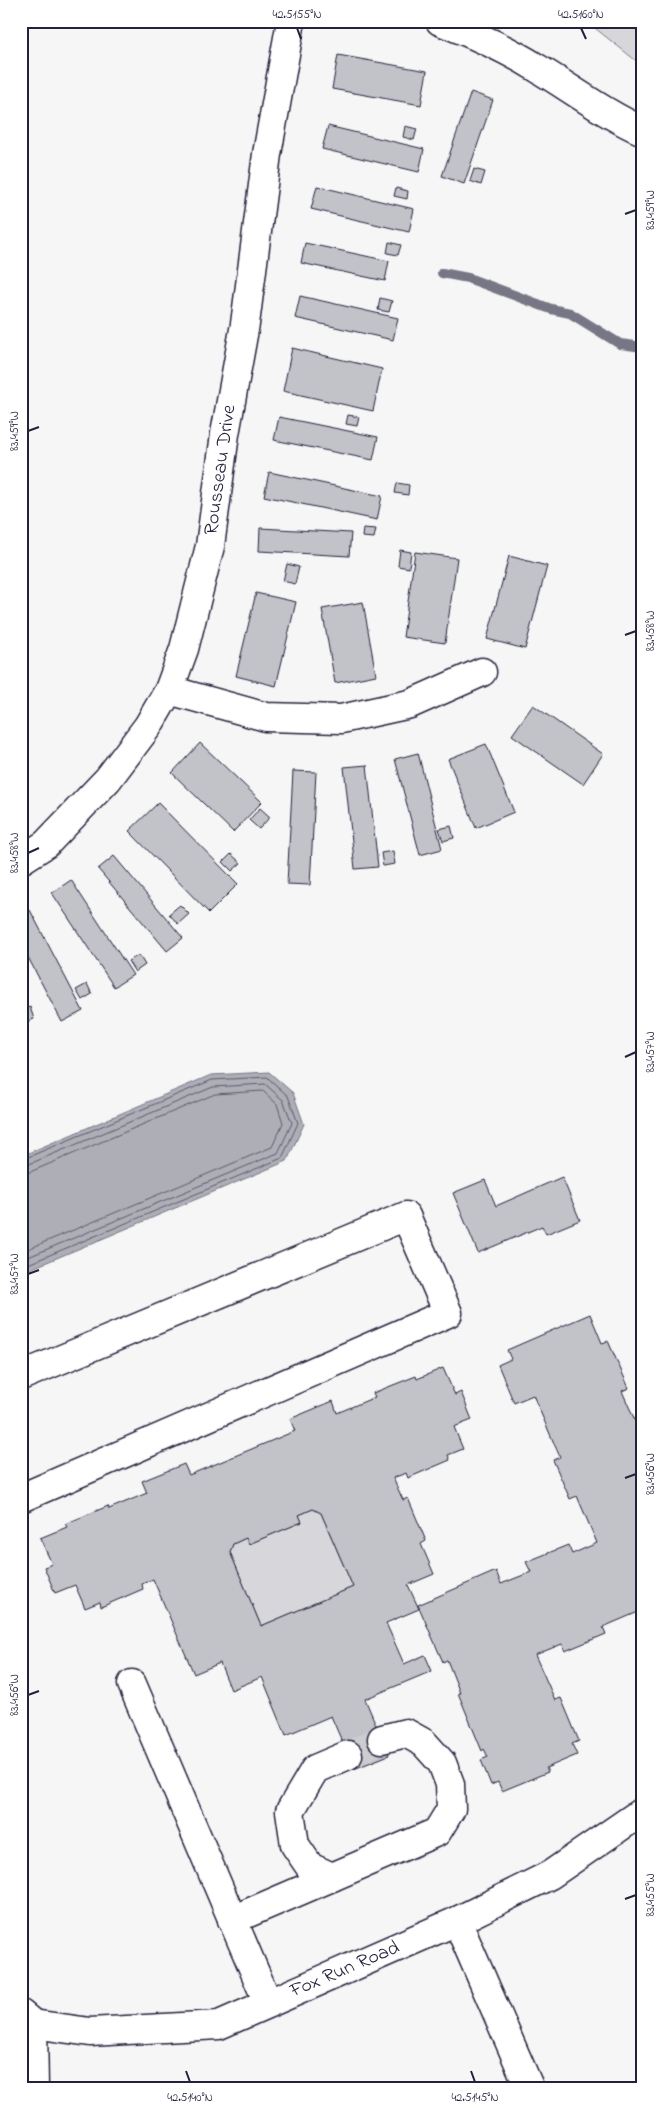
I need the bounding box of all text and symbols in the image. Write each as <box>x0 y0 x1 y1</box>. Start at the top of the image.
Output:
text: 42.5155°N <box>272 6 322 24</box>
text: 42.5160°N <box>558 6 604 24</box>
text: 83.459°W <box>642 190 660 230</box>
street label: Rousseau Drive <box>198 403 244 537</box>
text: 83.459°W <box>6 411 24 451</box>
text: 83.458°W <box>642 611 660 651</box>
text: 83.458°W <box>6 833 24 873</box>
text: 83.457°W <box>642 1031 660 1073</box>
text: 83.457°W <box>6 1253 24 1295</box>
text: 83.456°W <box>642 1453 660 1495</box>
text: 83.456°W <box>6 1674 24 1716</box>
text: 83.455°W <box>642 1873 660 1917</box>
street label: Fox Run Road <box>285 1934 404 2006</box>
text: 42.5140°N <box>167 2089 213 2107</box>
text: 42.5145°N <box>451 2089 499 2107</box>

